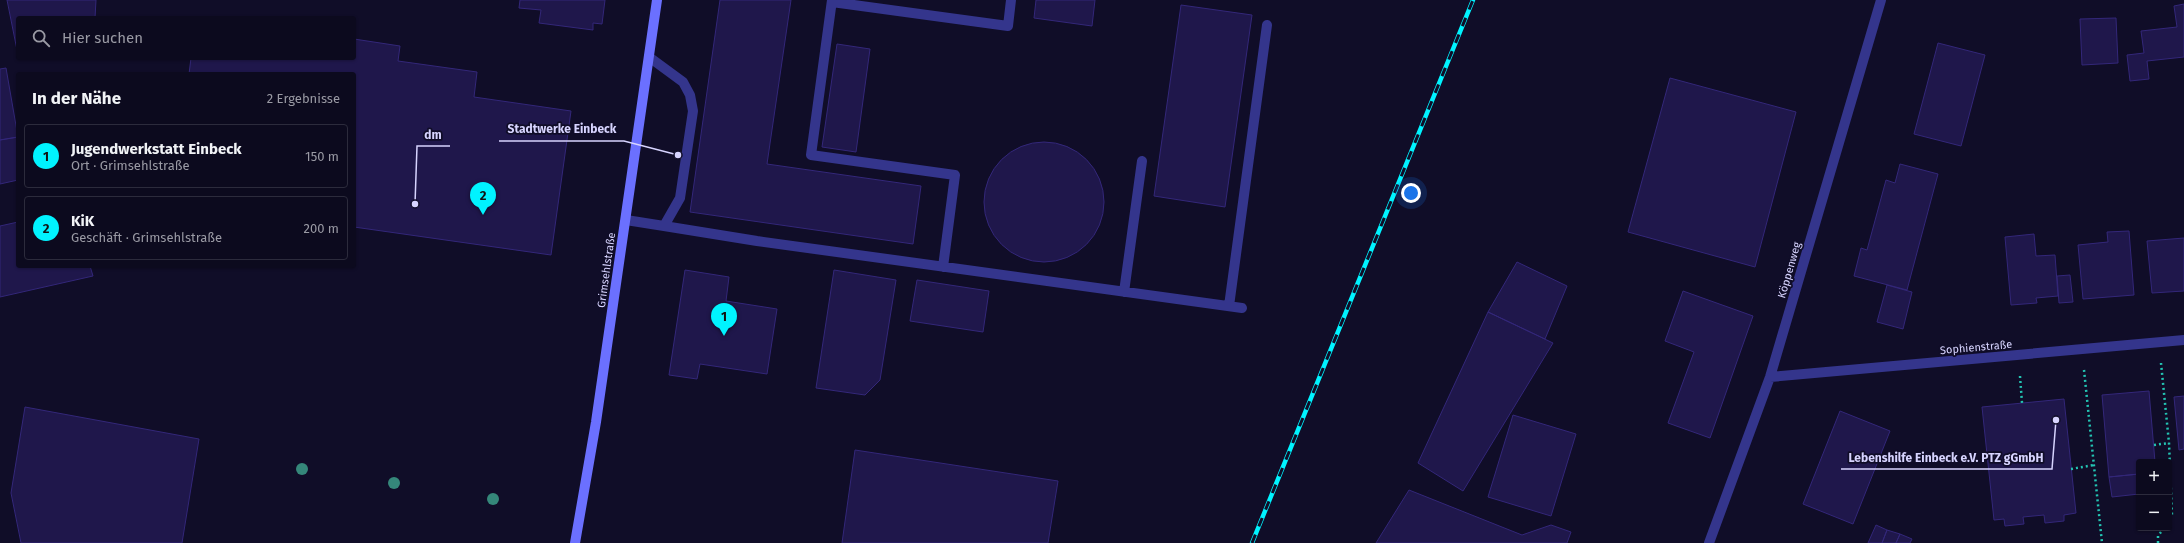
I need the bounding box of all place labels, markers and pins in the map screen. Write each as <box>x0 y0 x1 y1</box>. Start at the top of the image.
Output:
callout: Stadtwerke Einbeck <box>499 117 624 141</box>
callout: dm <box>417 122 450 146</box>
pin: 2 <box>470 182 496 215</box>
pin: 1 <box>711 303 737 336</box>
callout: Lebenshilfe Einbeck e.V. PTZ gGmbH <box>1841 445 2052 469</box>

